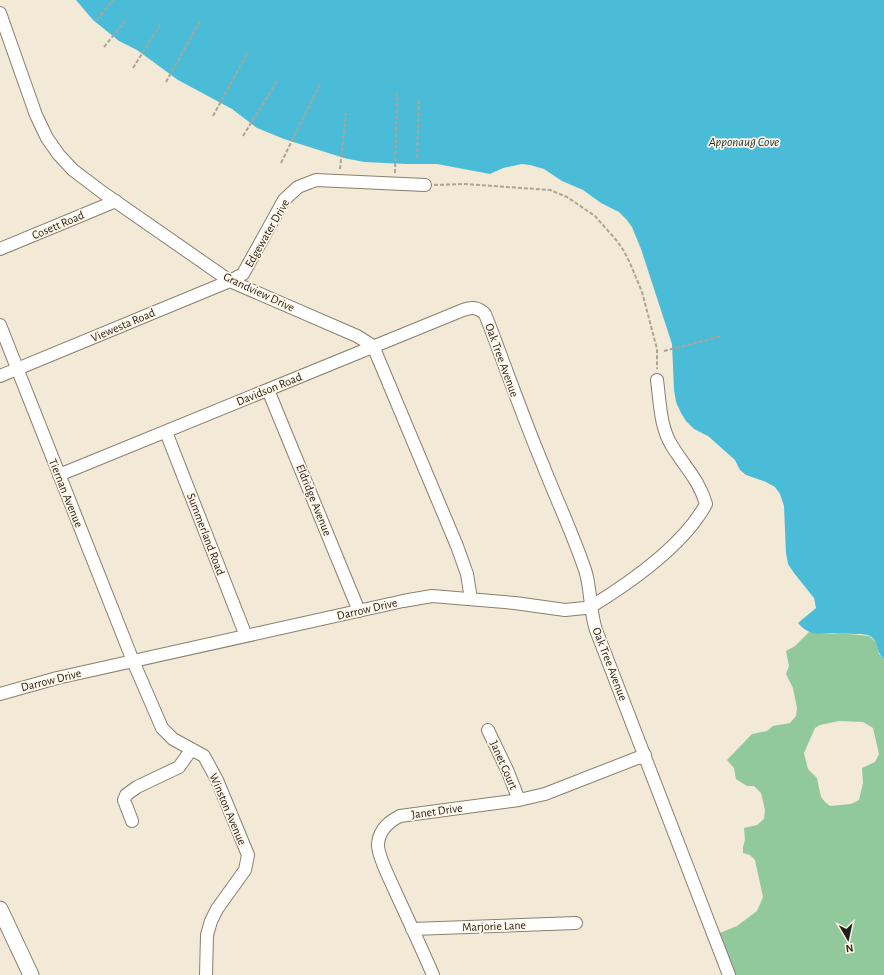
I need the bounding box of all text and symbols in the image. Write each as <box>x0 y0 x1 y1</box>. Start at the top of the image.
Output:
water label: Apponaug Cove <box>708 136 779 149</box>
street label: Edgewater Drive <box>243 197 291 269</box>
street label: Cosett Road <box>30 209 86 241</box>
street label: Grandview Drive <box>222 270 296 314</box>
street label: Viewesta Road <box>89 306 157 344</box>
street label: Oak Tree Avenue <box>483 321 521 399</box>
street label: Davidson Road <box>234 370 304 408</box>
street label: Tiernan Avenue <box>47 457 85 529</box>
street label: Eldridge Avenue <box>294 462 334 538</box>
street label: Summerland Road <box>185 491 227 577</box>
street label: Darrow Drive <box>336 596 398 622</box>
street label: Oak Tree Avenue <box>590 626 630 702</box>
street label: Darrow Drive <box>20 667 82 693</box>
street label: Janet Court <box>488 739 520 791</box>
street label: Winston Avenue <box>207 771 249 847</box>
street label: Janet Drive <box>411 801 463 821</box>
street label: Marjorie Lane <box>462 919 526 934</box>
north arrow <box>828 919 868 959</box>
text: N <box>845 942 854 954</box>

